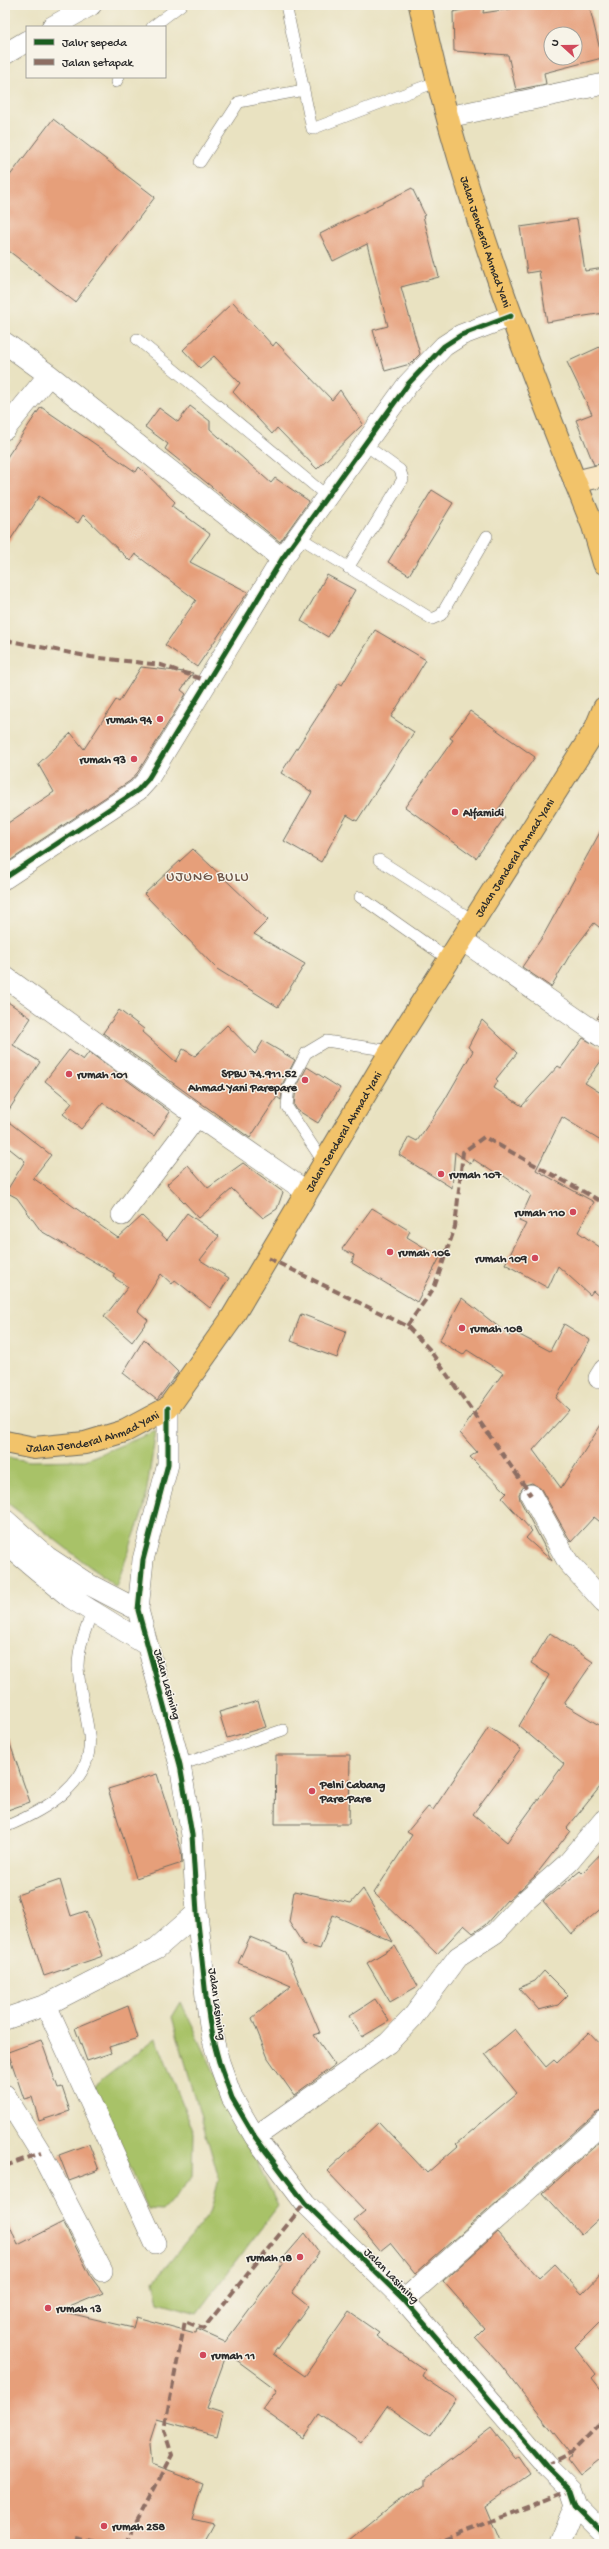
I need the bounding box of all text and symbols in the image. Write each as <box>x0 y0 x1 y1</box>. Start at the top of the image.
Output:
legend <box>26 26 166 78</box>
north arrow <box>543 26 583 66</box>
text: Jalur sepeda <box>62 37 127 51</box>
text: U <box>549 37 563 48</box>
text: Jalan setapak <box>62 57 135 71</box>
street label: Jalan Jenderal Ahmad Yani <box>456 175 513 311</box>
place label: rumah 94 <box>105 714 152 728</box>
marker: rumah 94 <box>155 714 165 724</box>
place label: rumah 93 <box>78 754 126 768</box>
marker: rumah 93 <box>129 754 139 764</box>
street label: Jalan Jenderal Ahmad Yani <box>473 796 559 920</box>
marker: Alfamidi <box>450 807 460 817</box>
place label: Alfamidi <box>462 807 504 821</box>
district label: UJUNG BULU <box>166 869 250 886</box>
place label: SPBU 74.911.52 Ahmad Yani Parepare <box>187 1068 298 1096</box>
marker: rumah 101 <box>64 1069 74 1079</box>
place label: rumah 101 <box>76 1069 128 1083</box>
street label: Jalan Jenderal Ahmad Yani <box>303 1069 386 1195</box>
marker: SPBU 74.911.52 Ahmad Yani Parepare <box>300 1075 310 1085</box>
marker: rumah 107 <box>436 1169 446 1179</box>
place label: rumah 107 <box>448 1169 502 1183</box>
place label: rumah 110 <box>513 1207 565 1221</box>
marker: rumah 110 <box>568 1207 578 1217</box>
marker: rumah 106 <box>385 1247 395 1257</box>
place label: rumah 106 <box>397 1247 451 1261</box>
place label: rumah 109 <box>474 1253 528 1267</box>
marker: rumah 109 <box>530 1253 540 1263</box>
marker: rumah 108 <box>457 1323 467 1333</box>
place label: rumah 108 <box>469 1323 523 1337</box>
street label: Jalan Jenderal Ahmad Yani <box>25 1409 163 1457</box>
street label: Jalan Lasiming <box>149 1648 183 1722</box>
place label: Pelni Cabang Pare-Pare <box>319 1779 385 1807</box>
marker: Pelni Cabang Pare-Pare <box>307 1786 317 1796</box>
street label: Jalan Lasiming <box>204 1967 228 2041</box>
street label: Jalan Lasiming <box>360 2246 421 2307</box>
place label: rumah 18 <box>245 2252 292 2266</box>
marker: rumah 18 <box>295 2252 305 2262</box>
marker: rumah 13 <box>43 2303 53 2313</box>
place label: rumah 13 <box>55 2303 101 2317</box>
marker: rumah 11 <box>198 2350 208 2360</box>
place label: rumah 11 <box>210 2350 255 2364</box>
marker: rumah 258 <box>99 2521 109 2531</box>
place label: rumah 258 <box>111 2521 166 2535</box>

